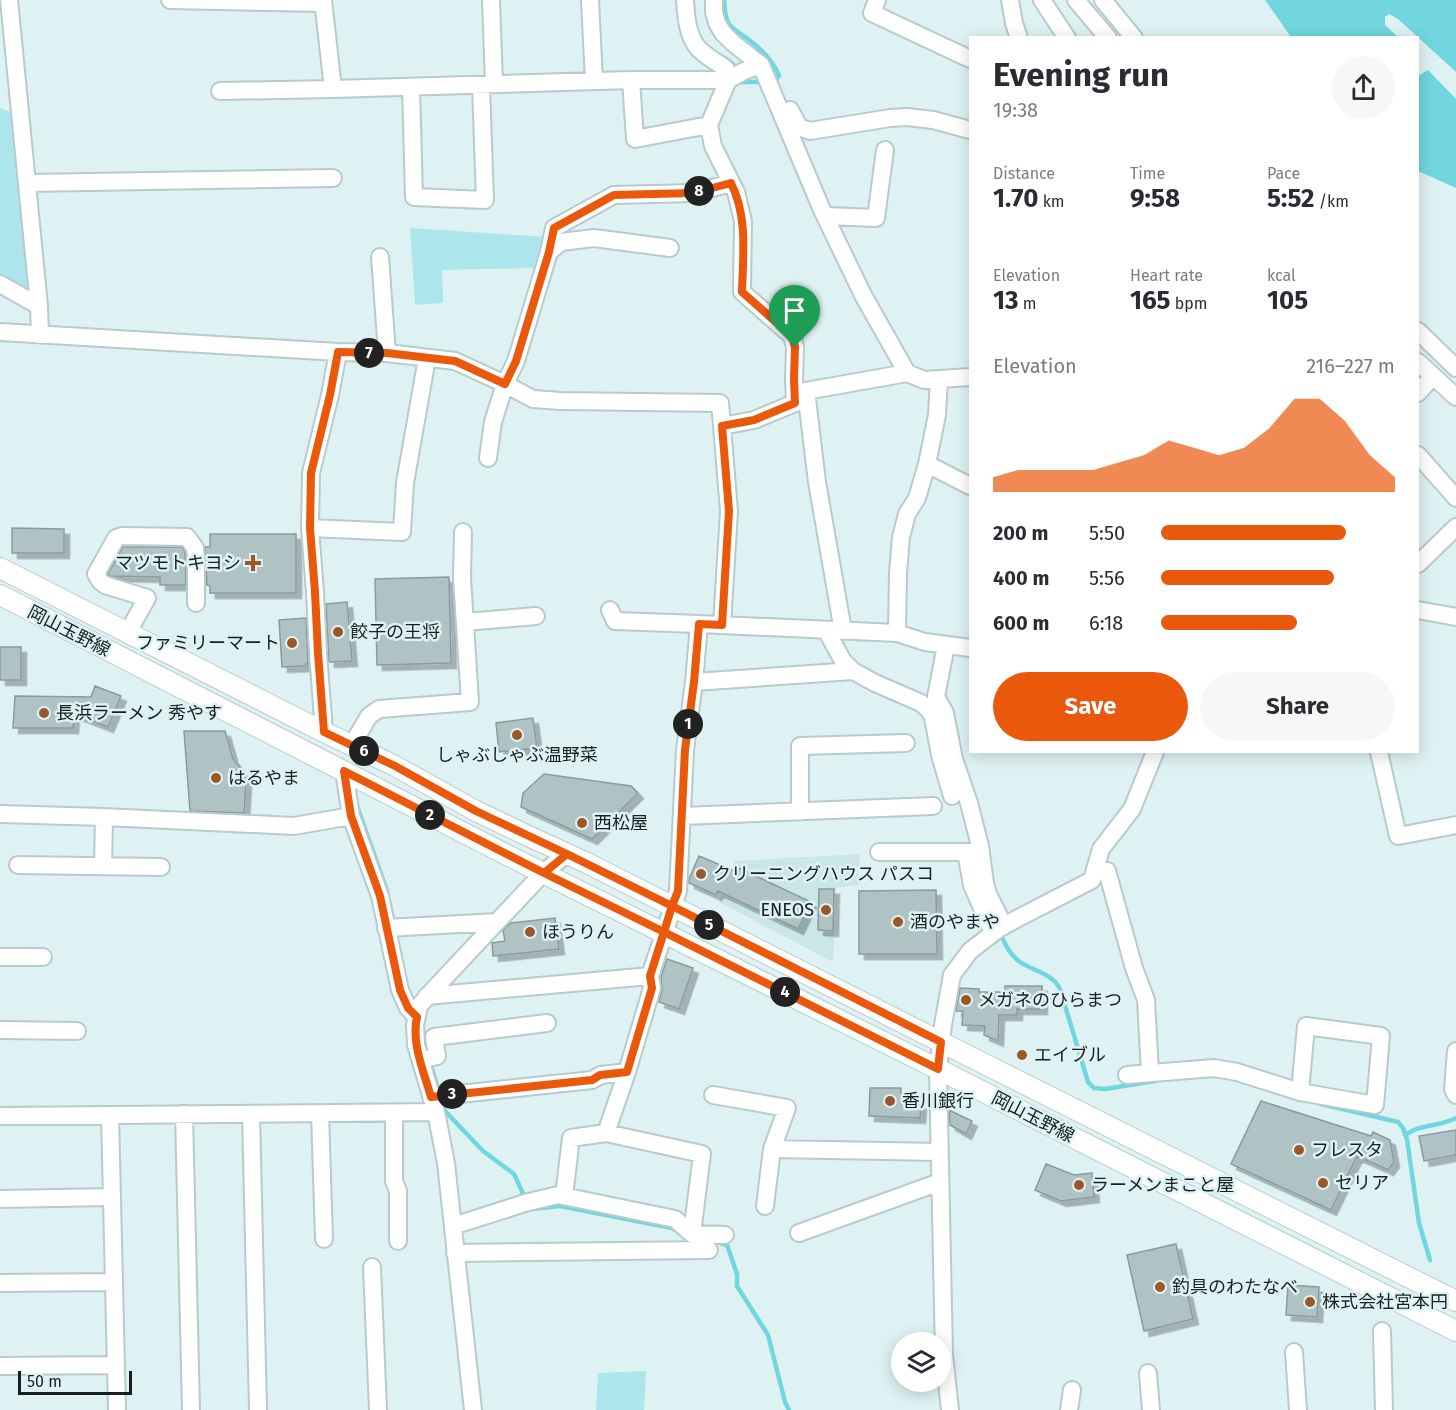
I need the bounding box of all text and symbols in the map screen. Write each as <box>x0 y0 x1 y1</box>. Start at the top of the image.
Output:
text: Evening run <box>993 55 1169 95</box>
button: share <box>1332 56 1395 119</box>
text: 19:38 <box>993 98 1038 122</box>
text: Distance <box>993 164 1055 183</box>
text: Time <box>1130 164 1165 183</box>
text: Pace <box>1267 164 1300 183</box>
pin: 8 <box>684 176 714 206</box>
text: 8 <box>694 181 704 200</box>
text: 1.70 <box>993 183 1038 214</box>
text: 9:58 <box>1130 183 1180 214</box>
text: 5:52 <box>1267 183 1314 214</box>
text: km <box>1038 192 1065 211</box>
text: /km <box>1314 192 1349 211</box>
text: Elevation <box>993 266 1060 285</box>
text: Heart rate <box>1130 266 1203 285</box>
text: kcal <box>1267 266 1296 285</box>
pin <box>769 285 820 347</box>
text: 13 <box>993 285 1019 316</box>
text: 165 <box>1130 285 1171 316</box>
text: 105 <box>1267 285 1308 316</box>
icon: arrive <box>778 294 811 327</box>
text: m <box>1019 294 1037 313</box>
text: bpm <box>1171 294 1208 313</box>
pin: 7 <box>354 338 384 368</box>
text: 7 <box>365 343 373 362</box>
text: Elevation <box>993 354 1077 378</box>
text: 216–227 m <box>1306 354 1395 378</box>
text: 200 m <box>993 521 1048 545</box>
text: 5:50 <box>1089 521 1125 545</box>
place label: マツモトキヨシ <box>115 552 241 574</box>
marker: マツモトキヨシ <box>246 556 260 570</box>
text: 400 m <box>993 566 1049 590</box>
text: 5:56 <box>1089 566 1125 590</box>
street label: 岡山玉野線 <box>24 601 114 661</box>
text: 600 m <box>993 611 1049 635</box>
text: 6:18 <box>1089 611 1123 635</box>
place label: 餃子の王将 <box>350 621 440 643</box>
marker: 餃子の王将 <box>331 625 345 639</box>
place label: ファミリーマート <box>136 632 280 654</box>
marker: ファミリーマート <box>285 636 299 650</box>
button: Save <box>993 672 1188 741</box>
button: Share <box>1200 672 1395 741</box>
place label: 長浜ラーメン 秀やす <box>56 702 222 724</box>
marker: 長浜ラーメン 秀やす <box>37 706 51 720</box>
pin: 1 <box>673 709 703 739</box>
text: 1 <box>684 714 692 733</box>
marker: しゃぶしゃぶ温野菜 <box>510 728 524 742</box>
pin: 6 <box>349 736 379 766</box>
text: 6 <box>359 741 369 760</box>
place label: しゃぶしゃぶ温野菜 <box>436 744 598 766</box>
place label: はるやま <box>228 767 300 789</box>
marker: はるやま <box>209 771 223 785</box>
pin: 2 <box>415 800 445 830</box>
text: 2 <box>426 805 434 824</box>
place label: 西松屋 <box>594 812 648 834</box>
marker: 西松屋 <box>575 816 589 830</box>
place label: クリーニングハウス パスコ <box>713 863 934 885</box>
marker: クリーニングハウス パスコ <box>694 867 708 881</box>
place label: ENEOS <box>760 899 814 921</box>
marker: ENEOS <box>819 903 833 917</box>
pin: 5 <box>694 910 724 940</box>
place label: 酒のやまや <box>910 911 1000 933</box>
text: 5 <box>705 915 713 934</box>
marker: 酒のやまや <box>891 915 905 929</box>
place label: ほうりん <box>542 921 614 943</box>
marker: ほうりん <box>523 925 537 939</box>
pin: 4 <box>770 977 800 1007</box>
text: 4 <box>780 982 790 1001</box>
place label: メガネのひらまつ <box>978 989 1122 1011</box>
marker: メガネのひらまつ <box>959 993 973 1007</box>
place label: エイブル <box>1034 1044 1106 1066</box>
marker: エイブル <box>1015 1048 1029 1062</box>
pin: 3 <box>437 1079 467 1109</box>
text: 3 <box>448 1084 456 1103</box>
street label: 岡山玉野線 <box>988 1087 1078 1147</box>
place label: 香川銀行 <box>902 1090 974 1112</box>
marker: 香川銀行 <box>883 1094 897 1108</box>
place label: フレスタ <box>1311 1139 1383 1161</box>
marker: フレスタ <box>1292 1143 1306 1157</box>
place label: セリア <box>1335 1172 1389 1194</box>
place label: ラーメンまこと屋 <box>1091 1174 1234 1196</box>
marker: セリア <box>1316 1176 1330 1190</box>
marker: ラーメンまこと屋 <box>1072 1178 1086 1192</box>
place label: 釣具のわたなべ <box>1172 1276 1298 1298</box>
marker: 釣具のわたなべ <box>1153 1280 1167 1294</box>
place label: 株式会社宮本円 <box>1322 1291 1448 1313</box>
marker: 株式会社宮本円 <box>1303 1295 1317 1309</box>
map controls <box>891 1332 951 1392</box>
button: layers <box>891 1332 951 1392</box>
scale bar <box>18 1368 132 1396</box>
text: 50 m <box>27 1372 62 1391</box>

